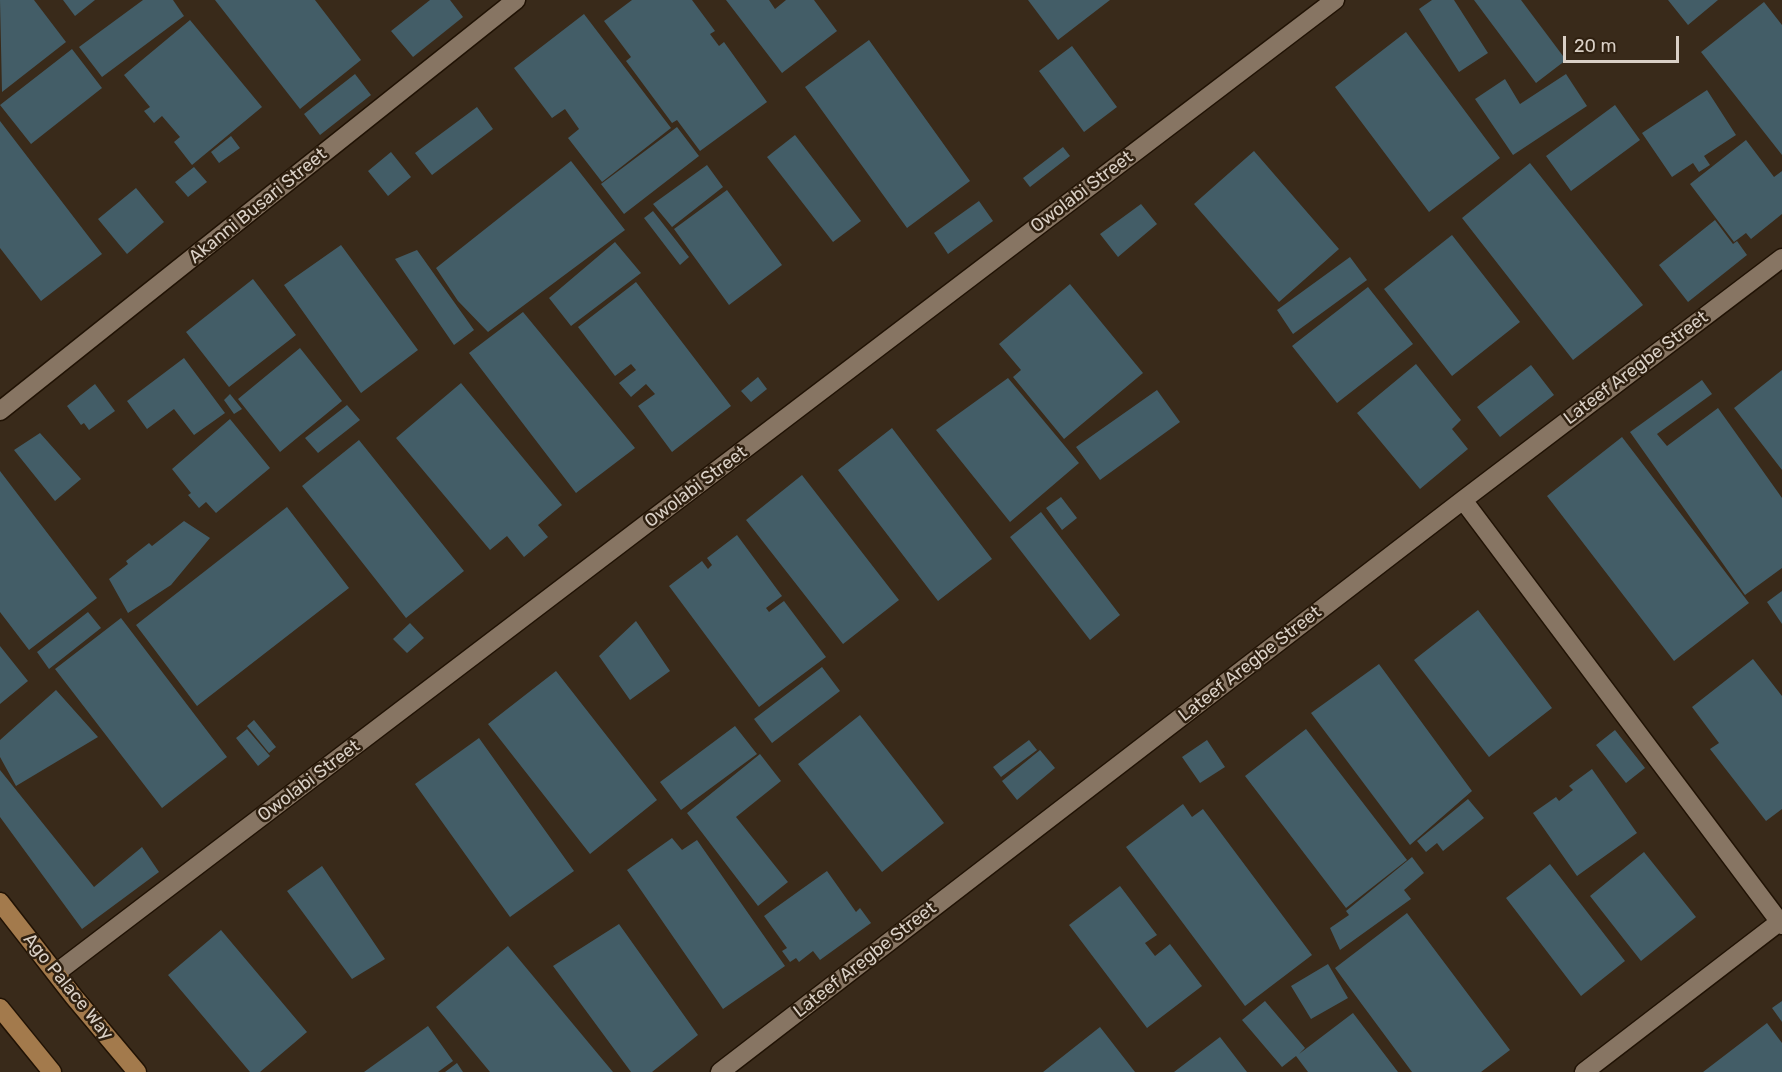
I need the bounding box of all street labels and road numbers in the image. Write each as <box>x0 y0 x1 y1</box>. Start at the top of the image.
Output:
street label: Akanni Busari Street <box>185 144 331 268</box>
street label: Owolabi Street <box>1027 147 1137 237</box>
street label: Lateef Aregbe Street <box>1560 307 1712 429</box>
street label: Owolabi Street <box>641 442 751 532</box>
street label: Lateef Aregbe Street <box>1174 602 1326 726</box>
street label: Owolabi Street <box>254 736 364 826</box>
street label: Lateef Aregbe Street <box>789 898 941 1022</box>
street label: Ago Palace Way <box>18 929 118 1045</box>

